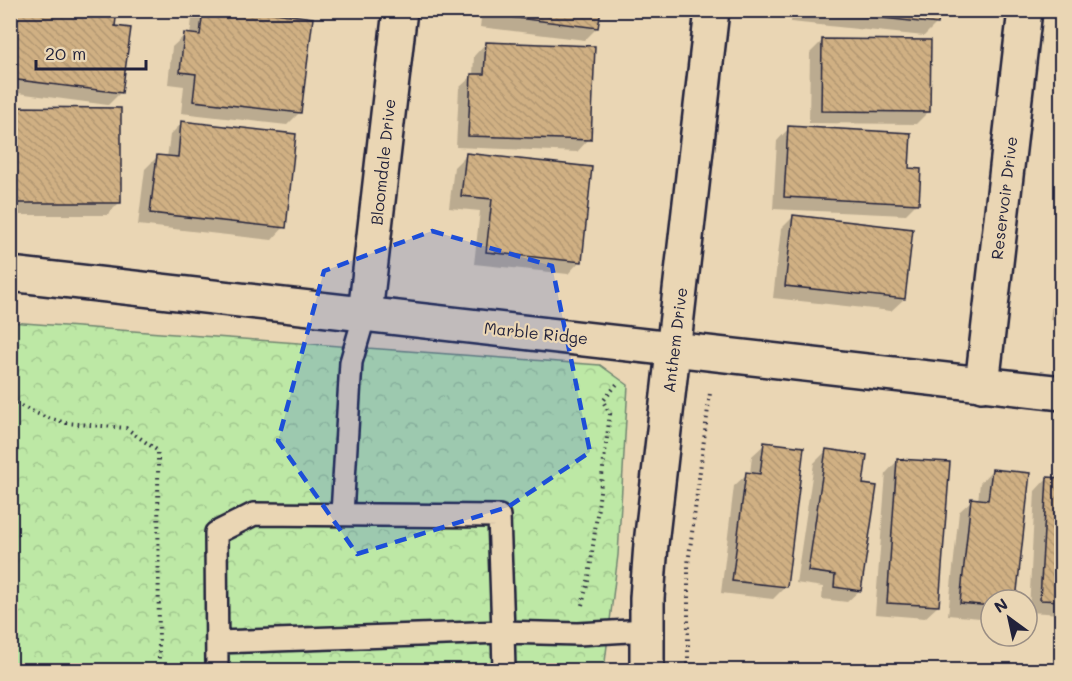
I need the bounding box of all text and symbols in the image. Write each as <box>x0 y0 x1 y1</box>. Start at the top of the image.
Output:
scale bar <box>36 33 146 71</box>
text: 20 m <box>45 41 86 65</box>
street label: Bloomdale Drive <box>365 98 400 226</box>
street label: Reservoir Drive <box>986 135 1021 261</box>
street label: Anthem Drive <box>658 286 691 394</box>
street label: Marble Ridge <box>483 317 589 348</box>
north arrow <box>979 588 1039 648</box>
text: N <box>990 593 1011 617</box>

